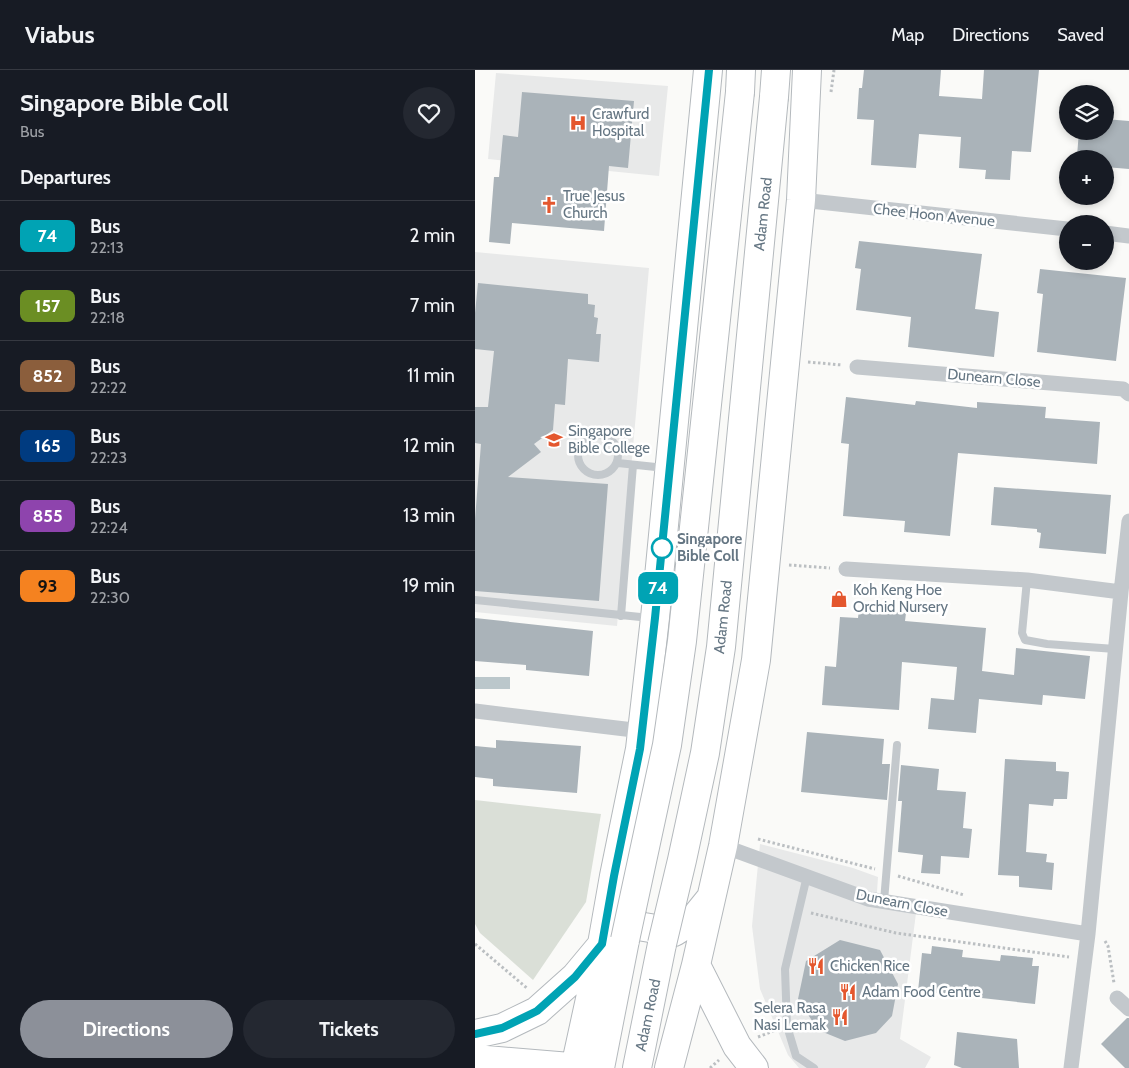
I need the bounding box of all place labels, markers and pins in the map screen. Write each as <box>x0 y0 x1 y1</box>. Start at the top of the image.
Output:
place label: Crawfurd Hospital <box>592 105 649 140</box>
hospital icon: Crawfurd Hospital <box>568 113 588 133</box>
place label: True Jesus Church <box>563 187 625 222</box>
church icon: True Jesus Church <box>539 195 559 215</box>
place label: Singapore Bible College <box>568 422 650 457</box>
school or university icon: Singapore Bible College <box>544 430 564 450</box>
place label: Singapore Bible Coll <box>677 530 742 565</box>
marker: Singapore Bible Coll <box>651 537 673 559</box>
place label: Koh Keng Hoe Orchid Nursery <box>853 581 948 616</box>
shop icon: Koh Keng Hoe Orchid Nursery <box>829 589 849 609</box>
restaurant icon: Chicken Rice <box>806 956 826 976</box>
place label: Chicken Rice <box>830 957 910 975</box>
restaurant icon: Adam Food Centre <box>838 982 858 1002</box>
place label: Adam Food Centre <box>862 983 981 1001</box>
place label: Selera Rasa Nasi Lemak <box>754 999 827 1034</box>
restaurant icon: Selera Rasa Nasi Lemak <box>830 1007 850 1027</box>

